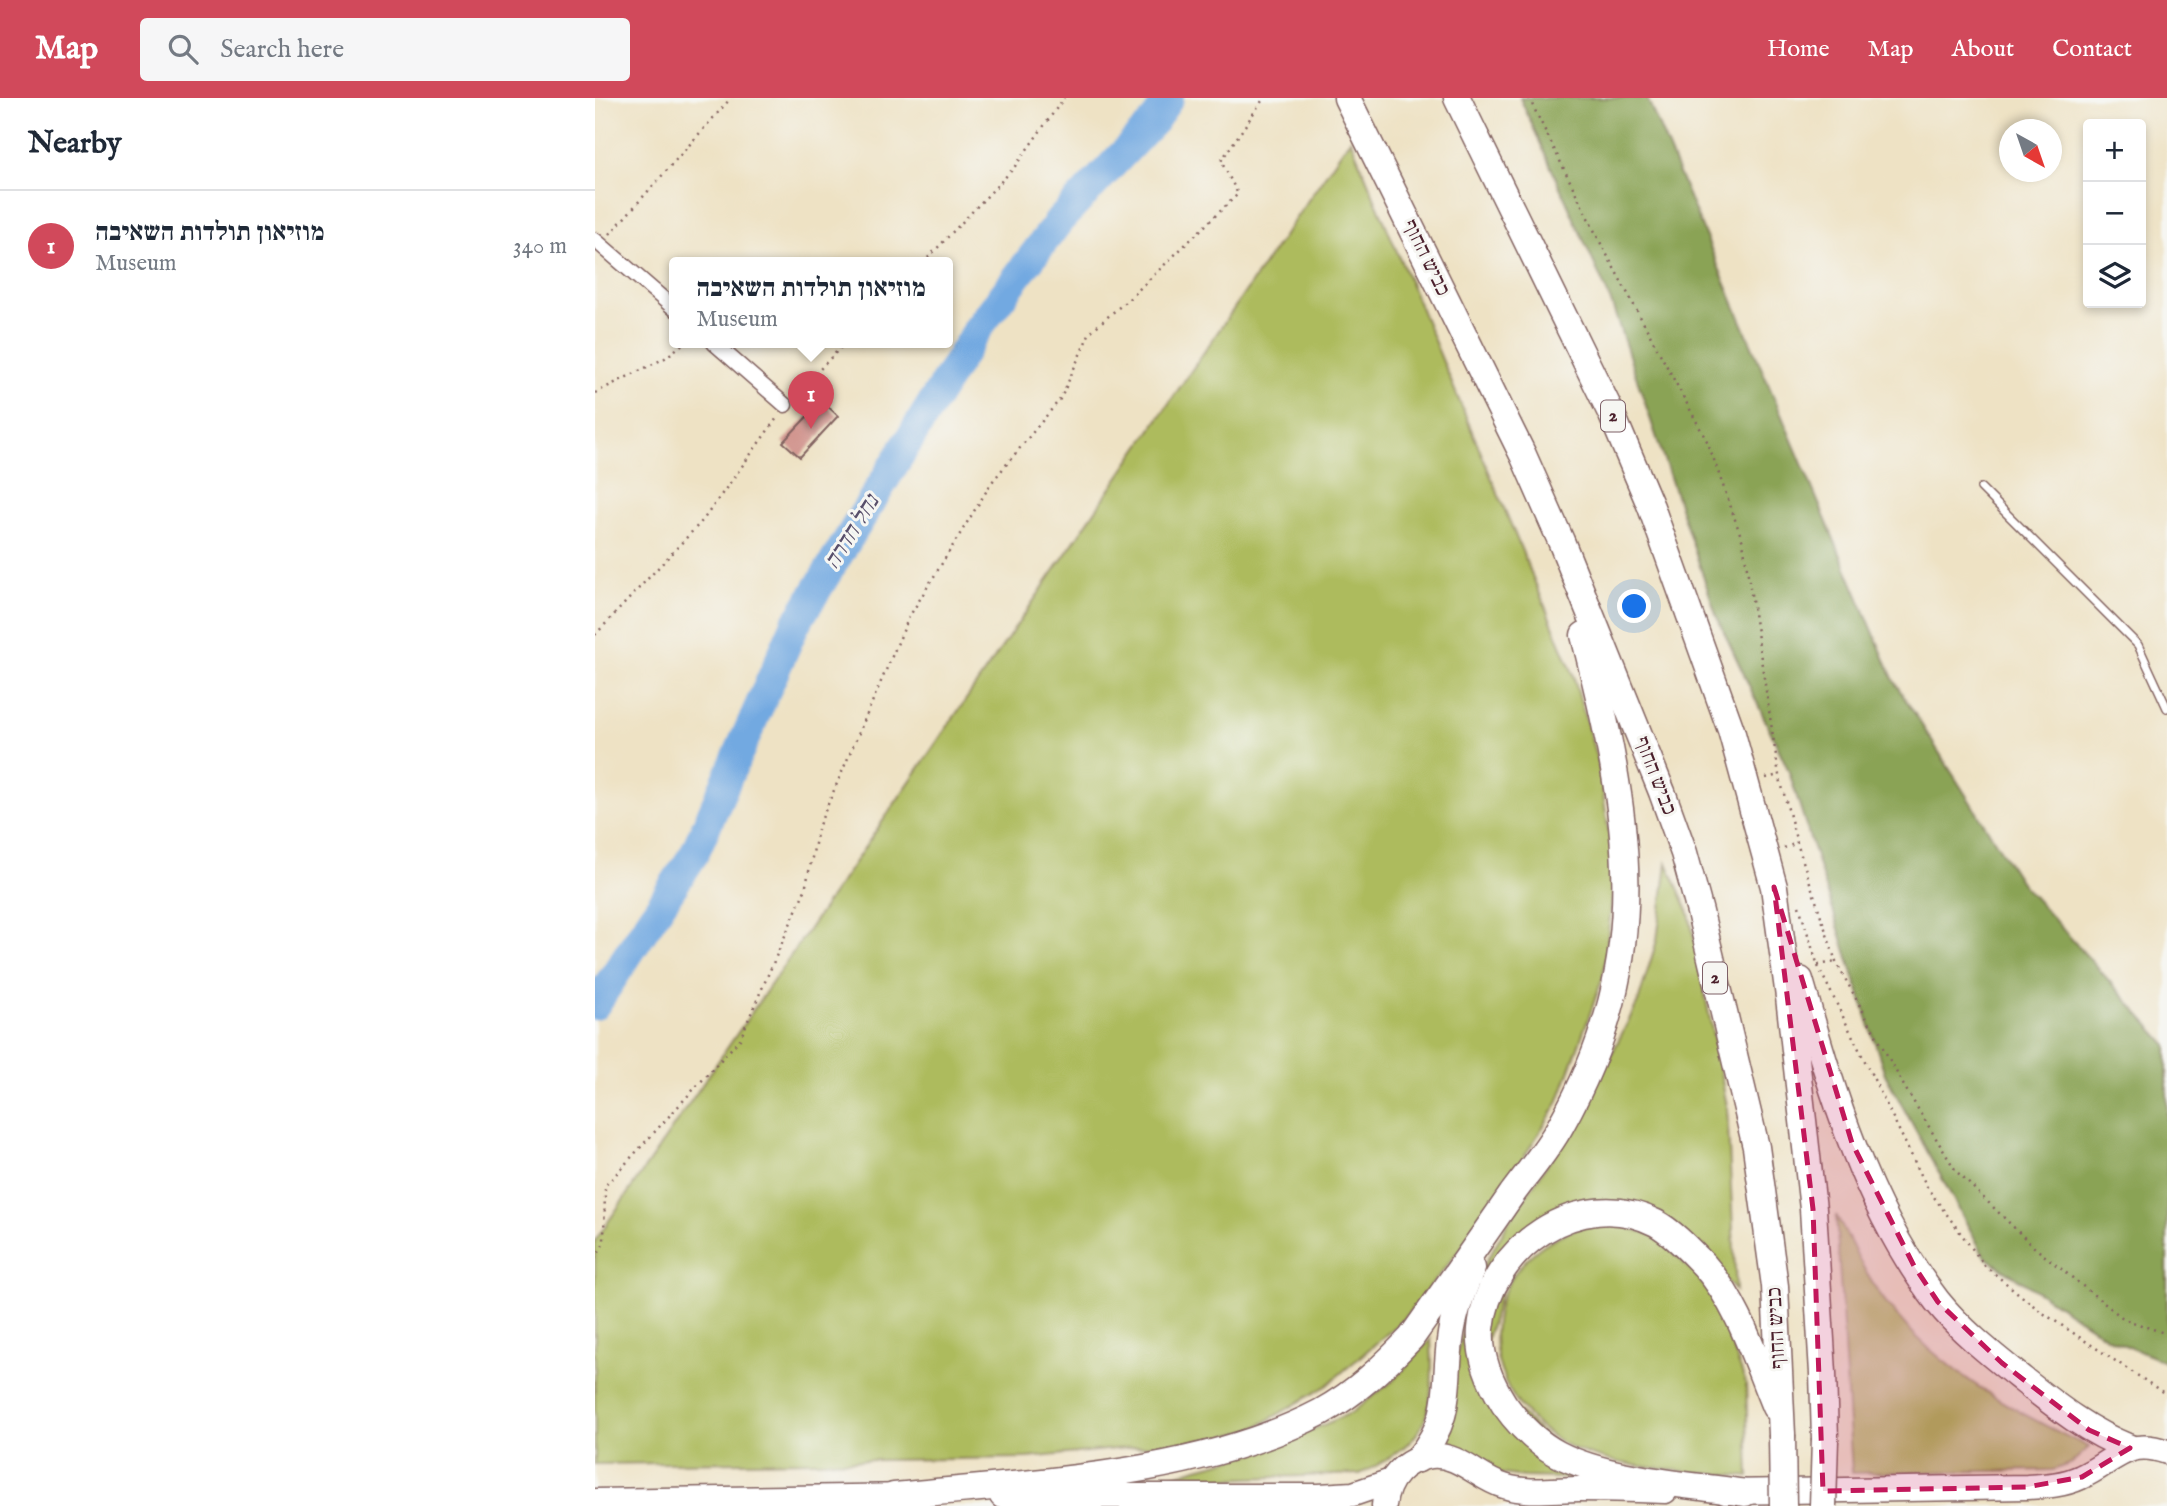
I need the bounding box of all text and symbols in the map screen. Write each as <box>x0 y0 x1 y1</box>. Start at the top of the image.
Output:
search box <box>140 18 630 81</box>
text: Map <box>35 28 98 70</box>
icon: search <box>164 30 202 68</box>
text: Search here <box>220 33 344 66</box>
text: Home <box>1767 34 1830 65</box>
text: Map <box>1868 34 1914 65</box>
text: About <box>1952 34 2014 65</box>
text: Contact <box>2052 34 2132 65</box>
north arrow <box>1999 119 2062 182</box>
map controls <box>2083 119 2146 308</box>
button: + <box>2083 119 2146 182</box>
text: Nearby <box>28 125 121 163</box>
button: − <box>2083 182 2146 245</box>
street label: כביש החוף <box>1396 215 1456 301</box>
text: מוזיאון תולדות השאיבה <box>95 216 325 249</box>
text: 1 <box>47 232 55 261</box>
text: 340 m <box>513 232 567 261</box>
button: layers <box>2083 245 2146 308</box>
text: Museum <box>95 249 177 278</box>
popup <box>669 257 953 348</box>
text: מוזיאון תולדות השאיבה <box>696 272 926 305</box>
text: Museum <box>696 305 778 334</box>
pin: 1 <box>788 371 834 429</box>
road number: 2 <box>1601 400 1625 432</box>
water label: נחל חדרה <box>818 488 887 575</box>
your location <box>1617 589 1651 623</box>
street label: כביש החוף <box>1628 733 1682 819</box>
road number: 2 <box>1703 962 1727 993</box>
street label: כביש החוף <box>1761 1286 1793 1370</box>

